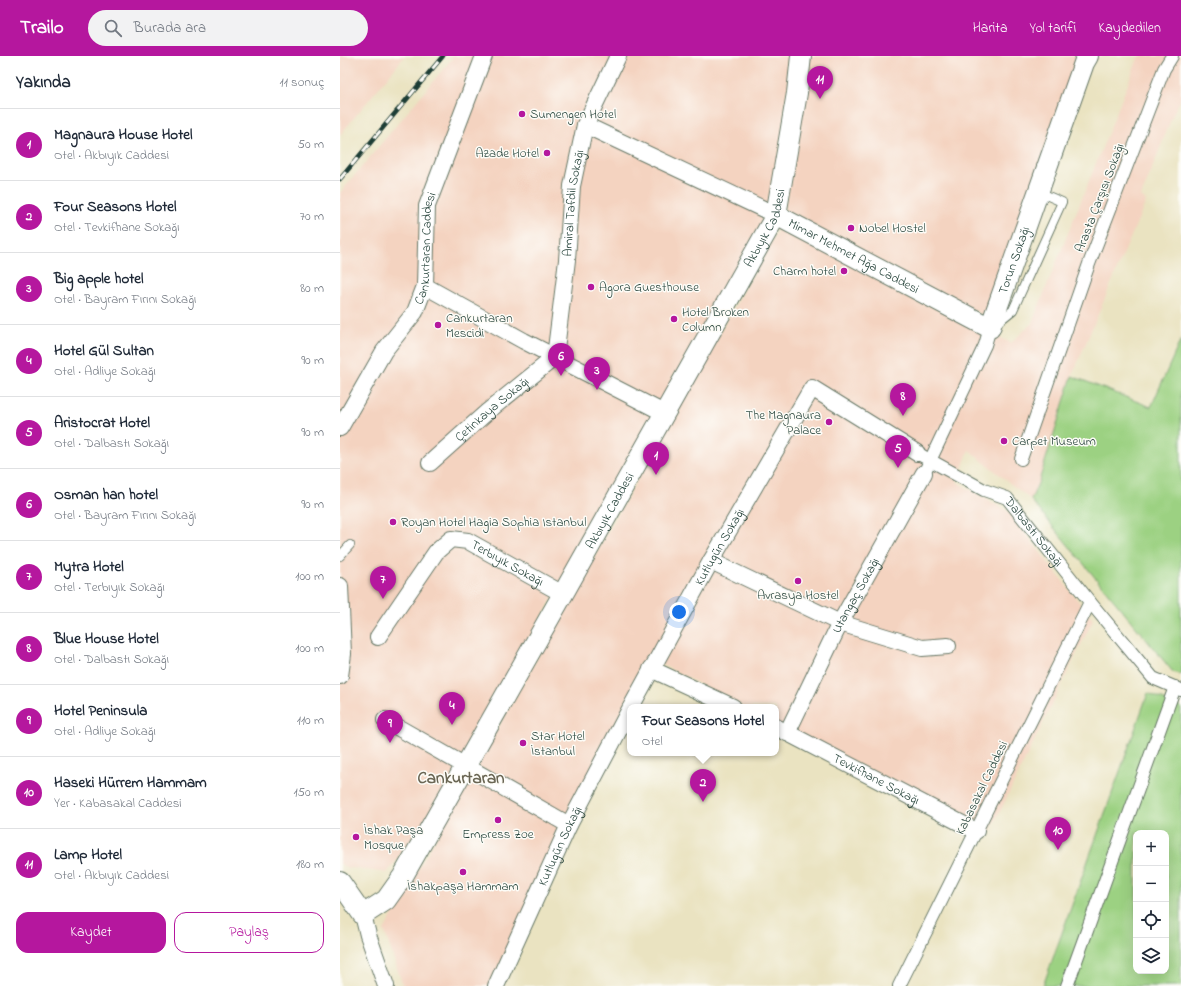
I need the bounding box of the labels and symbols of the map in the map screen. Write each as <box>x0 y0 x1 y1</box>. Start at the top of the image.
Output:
pin: 11 <box>807 66 833 99</box>
place label: Sumengen Hotel <box>530 105 616 125</box>
marker: Sumengen Hotel <box>517 109 527 119</box>
street label: Arasta Çarşısı Sokağı <box>1070 141 1130 256</box>
place label: Azade Hotel <box>475 144 539 163</box>
marker: Azade Hotel <box>542 148 552 158</box>
street label: Amiral Tafdil Sokağı <box>558 148 589 257</box>
street label: Akbıyık Caddesi <box>739 187 790 271</box>
street label: Cankurtaran Caddesi <box>409 189 441 307</box>
street label: Mimar Mehmet Ağa Caddesi <box>785 214 923 299</box>
place label: Nobel Hostel <box>859 219 926 238</box>
marker: Nobel Hostel <box>846 223 856 233</box>
street label: Torun Sokağı <box>993 224 1035 297</box>
place label: Charm hotel <box>773 262 836 281</box>
marker: Charm hotel <box>839 266 849 276</box>
place label: Agora Guesthouse <box>599 278 699 298</box>
marker: Agora Guesthouse <box>586 282 596 292</box>
place label: Hotel Broken Column <box>682 303 749 337</box>
place label: Cankurtaran Mescidi <box>446 309 513 343</box>
marker: Hotel Broken Column <box>669 314 679 324</box>
marker: Cankurtaran Mescidi <box>433 320 443 330</box>
pin: 6 <box>548 343 574 376</box>
pin: 3 <box>584 357 610 390</box>
street label: Çetinkaya Sokağı <box>450 372 533 446</box>
pin: 8 <box>890 383 916 416</box>
place label: The Magnaura Palace <box>746 406 821 440</box>
marker: The Magnaura Palace <box>824 417 834 427</box>
place label: Carpet Museum <box>1012 432 1096 451</box>
pin: 5 <box>885 435 911 468</box>
marker: Carpet Museum <box>999 436 1009 446</box>
pin: 1 <box>643 442 669 475</box>
street label: Akbıyık Caddesi <box>581 469 639 552</box>
street label: Dalbastı Sokağı <box>999 492 1068 571</box>
street label: Kutlugün Sokağı <box>690 505 749 589</box>
place label: Royan Hotel Hagia Sophia Istanbul <box>401 513 586 533</box>
marker: Royan Hotel Hagia Sophia Istanbul <box>388 517 398 527</box>
street label: Terbıyık Sokağı <box>468 535 547 591</box>
street label: Utangaç Sokağı <box>827 554 884 636</box>
pin: 7 <box>370 566 396 599</box>
marker: Avrasya Hostel <box>793 576 803 586</box>
place label: Avrasya Hostel <box>757 586 839 606</box>
your location <box>669 602 689 622</box>
pin: 4 <box>439 692 465 725</box>
pin: 9 <box>377 710 403 743</box>
place label: Star Hotel İstanbul <box>531 727 585 761</box>
marker: Star Hotel İstanbul <box>518 738 528 748</box>
street label: Kabasakal Caddesi <box>951 738 1013 838</box>
street label: Tevkifhane Sokağı <box>830 749 923 810</box>
district label: Cankurtaran <box>417 766 505 791</box>
pin: 2 <box>690 769 716 802</box>
street label: Kutlugün Sokağı <box>533 803 587 889</box>
marker: Empress Zoe <box>493 815 503 825</box>
pin: 10 <box>1045 817 1071 850</box>
place label: İshak Paşa Mosque <box>364 821 423 855</box>
place label: Empress Zoe <box>462 825 534 844</box>
marker: İshak Paşa Mosque <box>351 832 361 842</box>
marker: İshakpaşa Hammam <box>458 867 468 877</box>
place label: İshakpaşa Hammam <box>407 877 519 896</box>

